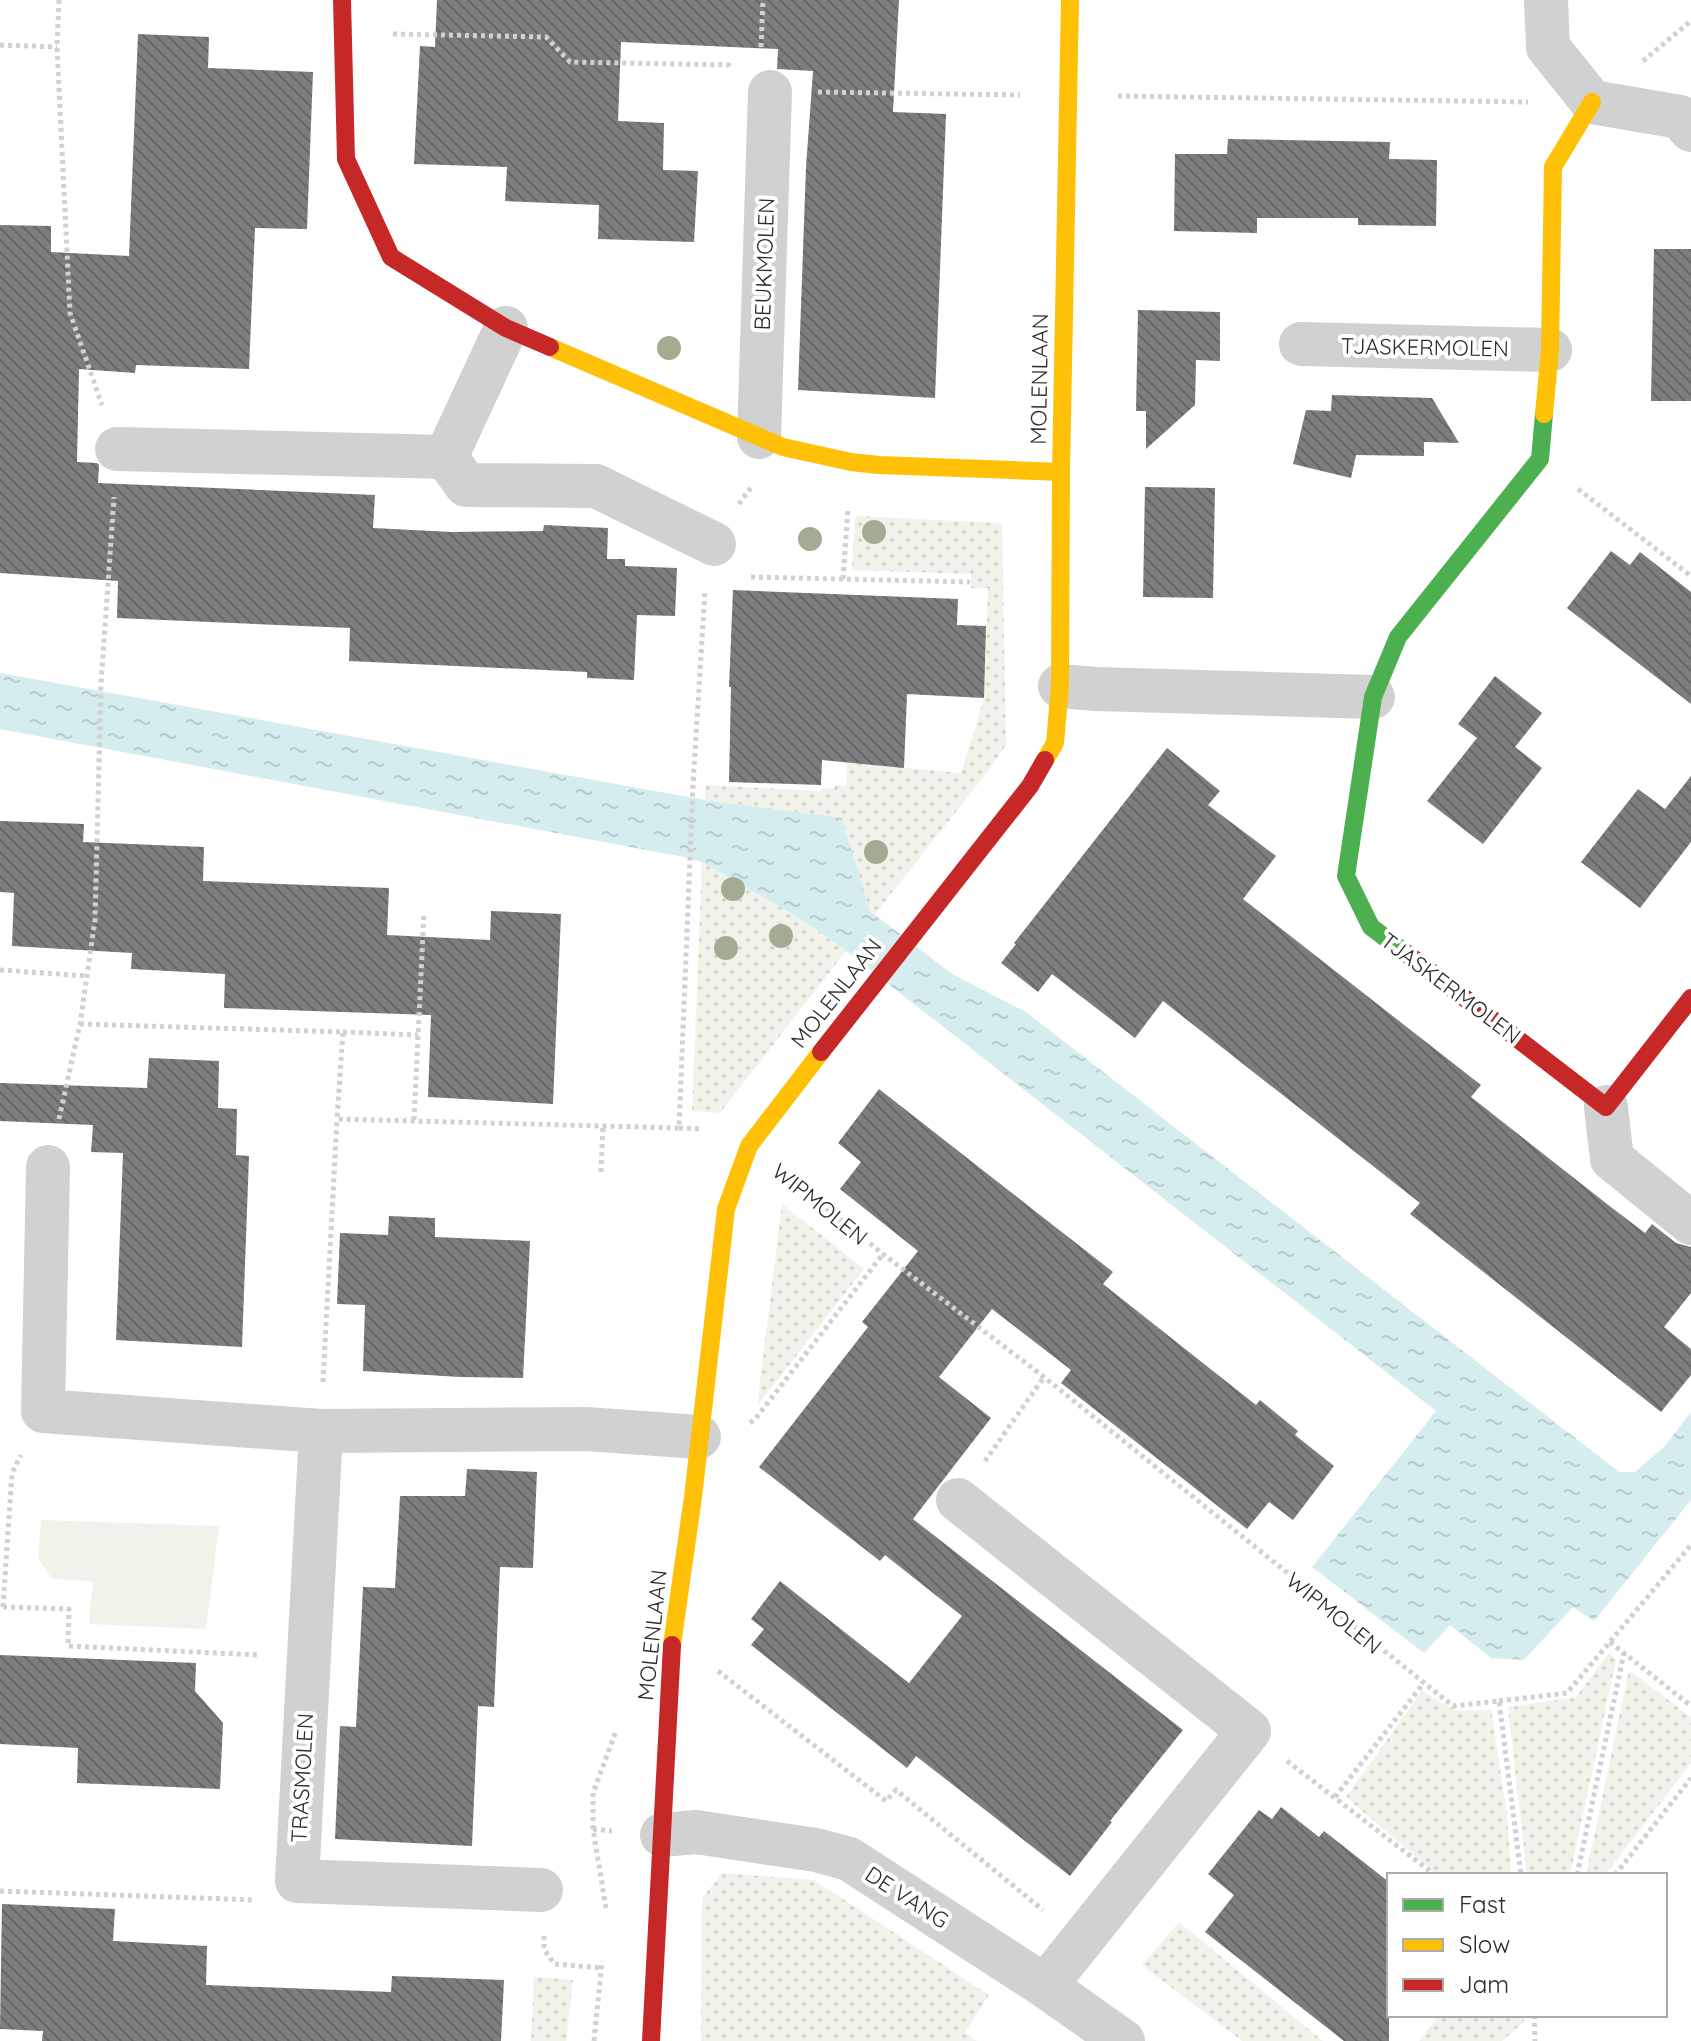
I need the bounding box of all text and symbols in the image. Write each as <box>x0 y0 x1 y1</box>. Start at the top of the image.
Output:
street label: BEUKMOLEN <box>748 197 780 331</box>
street label: MOLENLAAN <box>1024 313 1054 445</box>
street label: TJASKERMOLEN <box>1341 332 1509 362</box>
street label: TJASKERMOLEN <box>1375 926 1527 1050</box>
street label: MOLENLAAN <box>785 933 887 1053</box>
street label: WIPMOLEN <box>766 1157 874 1251</box>
street label: WIPMOLEN <box>1280 1566 1388 1660</box>
street label: MOLENLAAN <box>631 1568 673 1702</box>
street label: TRASMOLEN <box>285 1712 319 1844</box>
street label: DE VANG <box>860 1860 954 1934</box>
legend <box>1387 1873 1667 2017</box>
text: Fast <box>1459 1889 1506 1919</box>
text: Slow <box>1459 1929 1510 1959</box>
text: Jam <box>1459 1969 1509 1999</box>

